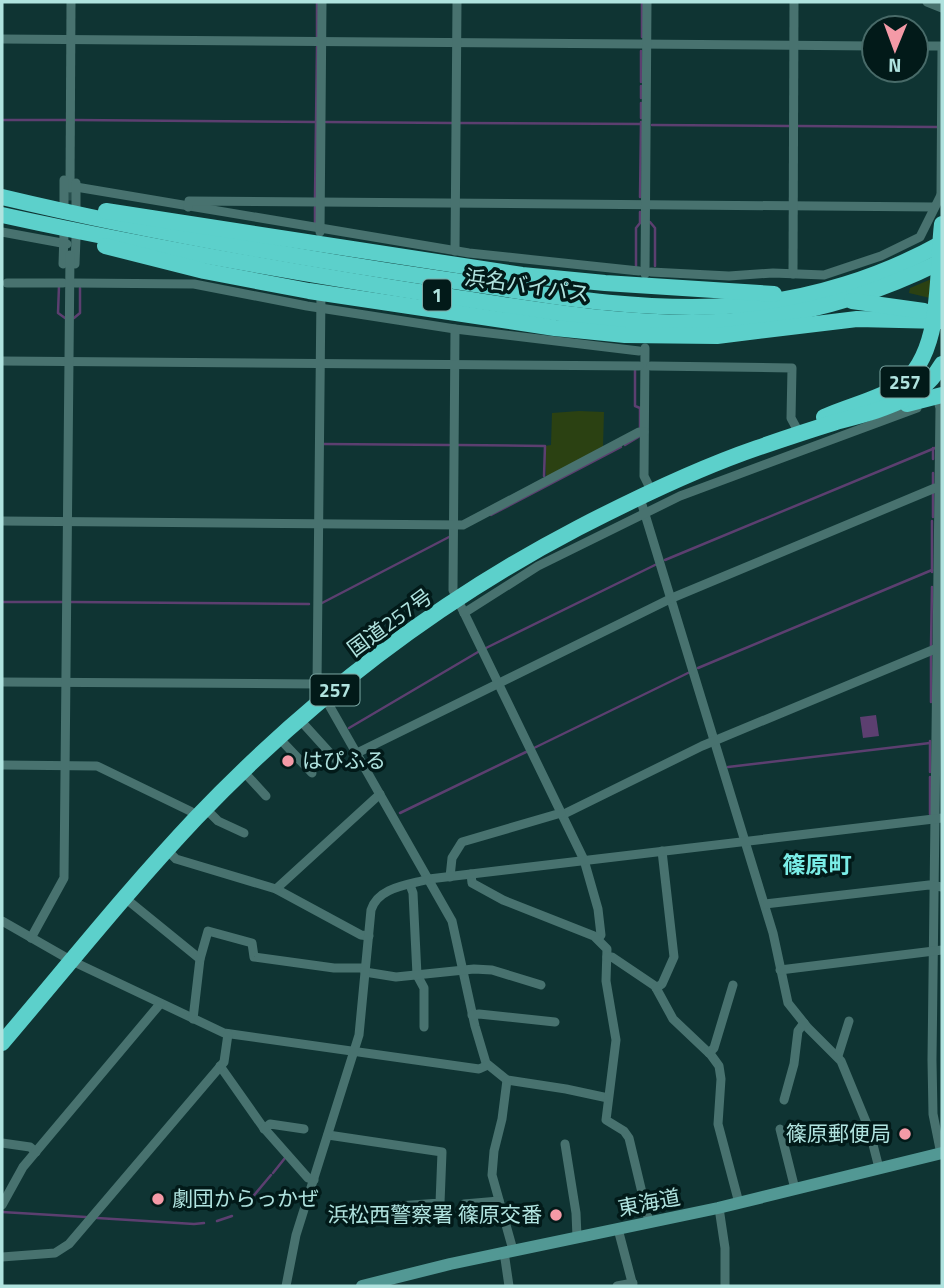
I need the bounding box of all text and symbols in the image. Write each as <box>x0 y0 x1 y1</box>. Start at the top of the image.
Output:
north arrow <box>860 14 930 84</box>
text: N <box>888 52 902 81</box>
street label: 浜名バイパス <box>463 260 592 310</box>
road number: 1 <box>423 280 451 310</box>
road number: 257 <box>880 366 930 398</box>
street label: 国道257号 <box>340 580 439 664</box>
road number: 257 <box>310 674 360 706</box>
place label: はぴふる <box>302 744 386 776</box>
marker: はぴふる <box>280 753 296 769</box>
district label: 篠原町 <box>783 847 852 882</box>
place label: 篠原郵便局 <box>786 1117 891 1149</box>
marker: 篠原郵便局 <box>897 1126 913 1142</box>
street label: 東海道 <box>615 1180 683 1224</box>
place label: 劇団からっかぜ <box>172 1182 319 1214</box>
marker: 劇団からっかぜ <box>150 1191 166 1207</box>
place label: 浜松西警察署 篠原交番 <box>327 1198 542 1230</box>
marker: 浜松西警察署 篠原交番 <box>548 1207 564 1223</box>

